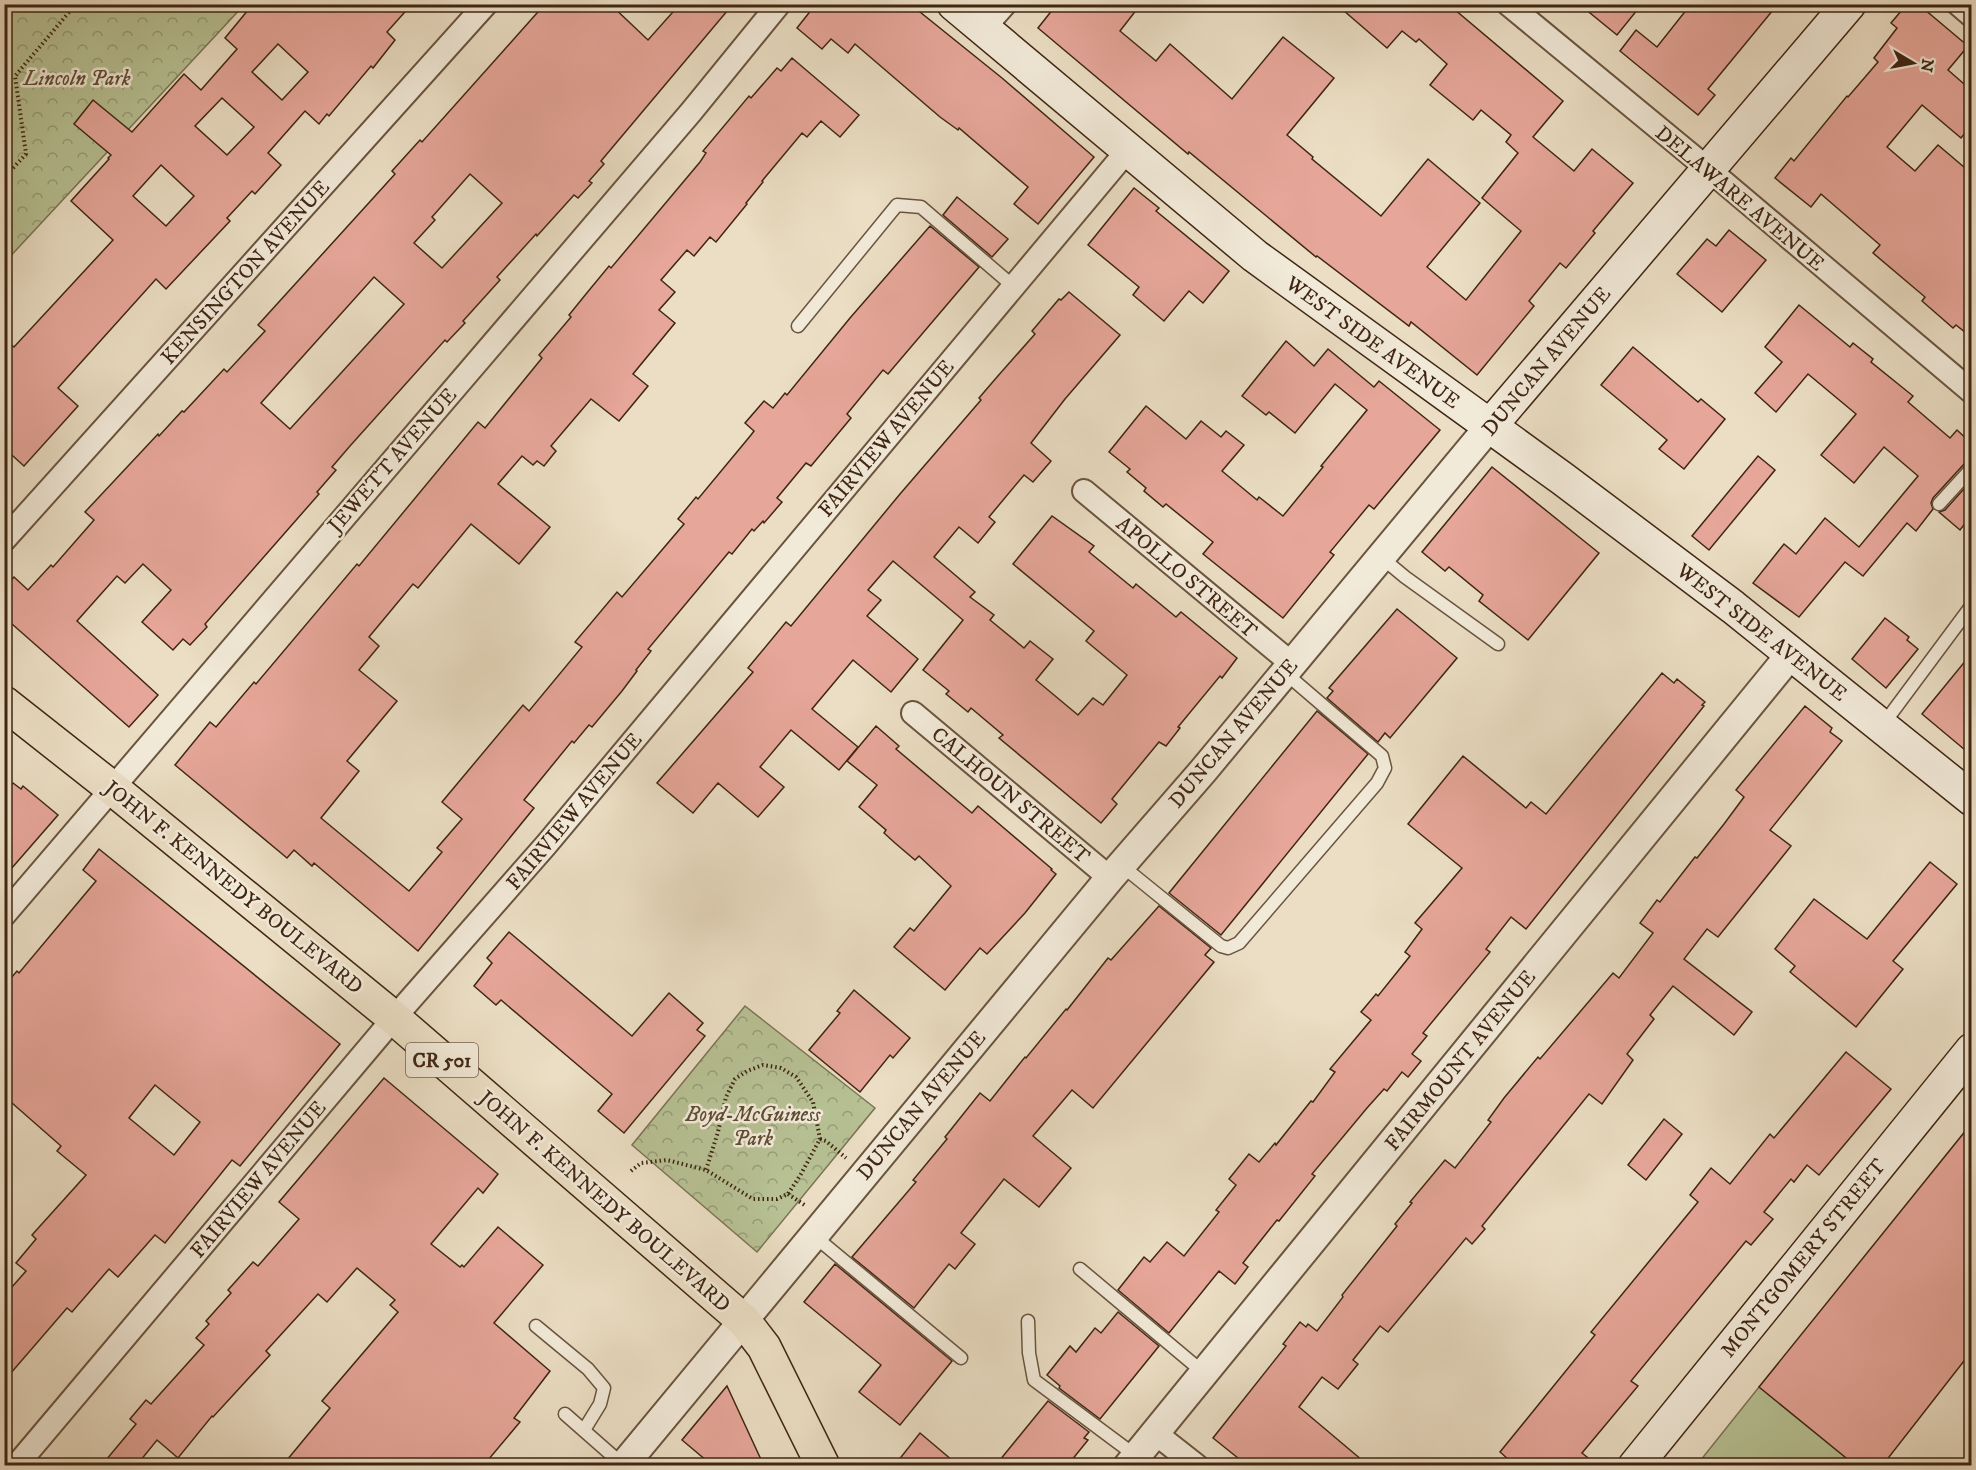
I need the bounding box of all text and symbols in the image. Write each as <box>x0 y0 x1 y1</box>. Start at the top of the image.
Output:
north arrow <box>1883 33 1943 93</box>
text: N <box>1916 57 1938 74</box>
park label: Lincoln Park <box>22 66 131 92</box>
street label: DELAWARE AVENUE <box>1649 120 1829 277</box>
street label: KENSINGTON AVENUE <box>156 175 336 370</box>
street label: WEST SIDE AVENUE <box>1279 270 1465 415</box>
street label: DUNCAN AVENUE <box>1477 282 1617 442</box>
street label: FAIRVIEW AVENUE <box>813 354 960 523</box>
street label: JEWETT AVENUE <box>321 383 463 540</box>
street label: APOLLO STREET <box>1110 511 1262 644</box>
street label: WEST SIDE AVENUE <box>1670 558 1852 708</box>
street label: DUNCAN AVENUE <box>1164 654 1304 814</box>
street label: CALHOUN STREET <box>926 722 1095 870</box>
street label: FAIRVIEW AVENUE <box>501 727 648 896</box>
street label: JOHN F. KENNEDY BOULEVARD <box>97 774 368 1000</box>
street label: FAIRMOUNT AVENUE <box>1380 965 1542 1156</box>
street label: DUNCAN AVENUE <box>852 1026 992 1186</box>
road number: CR 501 <box>406 1043 478 1077</box>
street label: JOHN F. KENNEDY BOULEVARD <box>472 1084 736 1318</box>
street label: FAIRVIEW AVENUE <box>185 1095 332 1264</box>
park label: Boyd-McGuiness Park <box>685 1102 821 1152</box>
street label: MONTGOMERY STREET <box>1716 1154 1892 1363</box>

